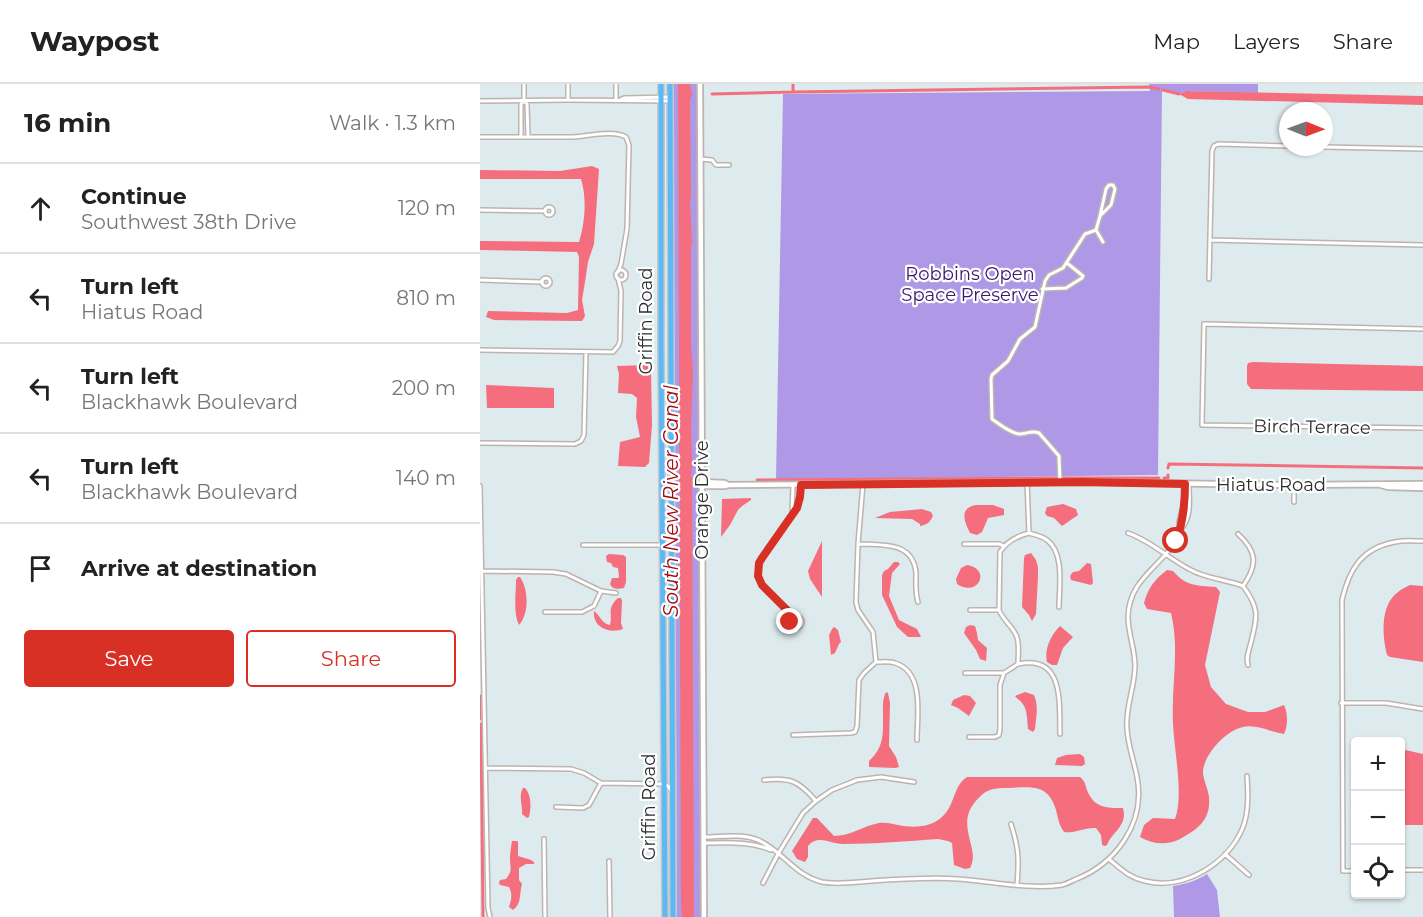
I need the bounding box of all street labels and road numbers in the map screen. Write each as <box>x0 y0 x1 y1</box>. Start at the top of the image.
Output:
street label: Griffin Road <box>635 268 657 374</box>
street label: Birch Terrace <box>1253 415 1371 439</box>
street label: Orange Drive <box>691 440 713 560</box>
street label: Hiatus Road <box>1216 474 1326 496</box>
street label: Griffin Road <box>638 754 660 860</box>

